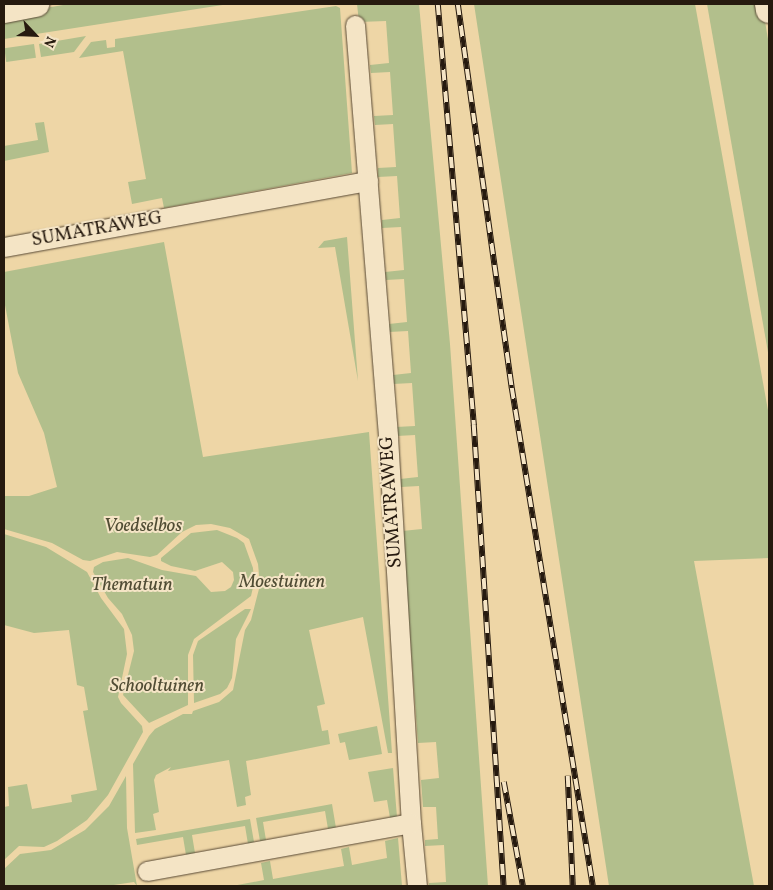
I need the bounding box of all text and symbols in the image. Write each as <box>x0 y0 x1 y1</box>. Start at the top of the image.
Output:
north arrow <box>10 10 60 60</box>
text: N <box>38 33 60 50</box>
street label: SUMATRAWEG <box>30 207 164 253</box>
street label: SUMATRAWEG <box>376 435 408 569</box>
park label: Voedselbos <box>104 516 182 538</box>
park label: Moestuinen <box>239 572 325 594</box>
park label: Thematuin <box>91 575 173 597</box>
park label: Schooltuinen <box>110 676 204 698</box>

